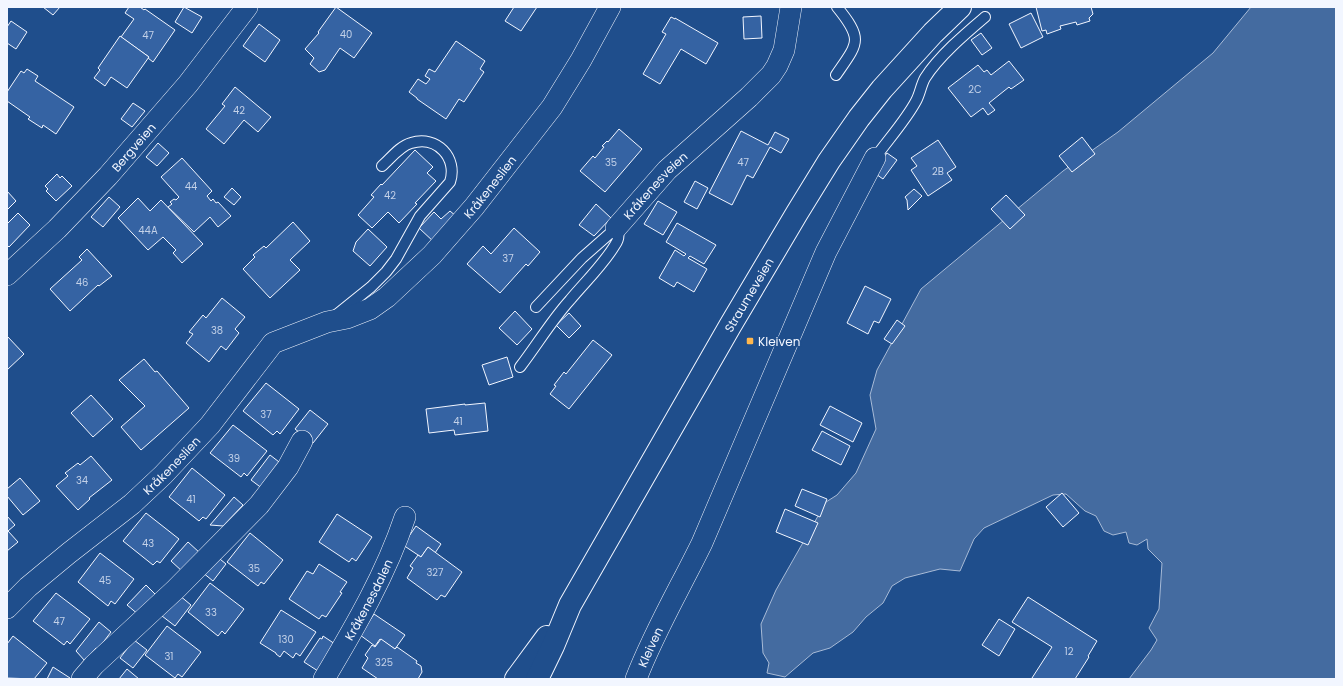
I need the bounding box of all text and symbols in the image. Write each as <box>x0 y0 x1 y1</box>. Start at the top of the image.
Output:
house number: 40 <box>340 27 352 42</box>
house number: 47 <box>142 28 154 43</box>
house number: 2C <box>968 82 982 97</box>
house number: 42 <box>233 103 245 118</box>
street label: Bergveien <box>107 119 159 175</box>
street label: Kråkenesveien <box>619 147 691 223</box>
street label: Kråkeneslien <box>459 152 520 222</box>
house number: 35 <box>605 155 617 170</box>
house number: 47 <box>737 155 749 170</box>
house number: 2B <box>932 164 944 179</box>
house number: 44 <box>185 179 197 194</box>
house number: 42 <box>384 188 396 203</box>
house number: 44A <box>138 223 158 238</box>
house number: 37 <box>502 251 514 266</box>
street label: Straumeveien <box>720 254 777 335</box>
house number: 46 <box>76 275 88 290</box>
house number: 38 <box>211 323 223 338</box>
place label: Kleiven <box>758 333 800 350</box>
marker: Kleiven <box>745 336 755 346</box>
house number: 37 <box>260 407 272 422</box>
house number: 41 <box>453 414 463 429</box>
street label: Kråkeneslien <box>139 432 204 498</box>
house number: 39 <box>228 451 240 466</box>
house number: 34 <box>76 473 88 488</box>
house number: 41 <box>186 492 196 507</box>
house number: 43 <box>142 536 154 551</box>
street label: Kråkenesdalen <box>340 556 396 643</box>
house number: 35 <box>248 561 260 576</box>
house number: 327 <box>426 565 444 580</box>
house number: 45 <box>99 573 111 588</box>
house number: 33 <box>205 605 217 620</box>
house number: 47 <box>53 614 65 629</box>
street label: Kleiven <box>633 624 666 670</box>
house number: 130 <box>278 632 294 647</box>
house number: 12 <box>1065 644 1074 659</box>
house number: 31 <box>164 649 174 664</box>
house number: 325 <box>375 655 393 670</box>

